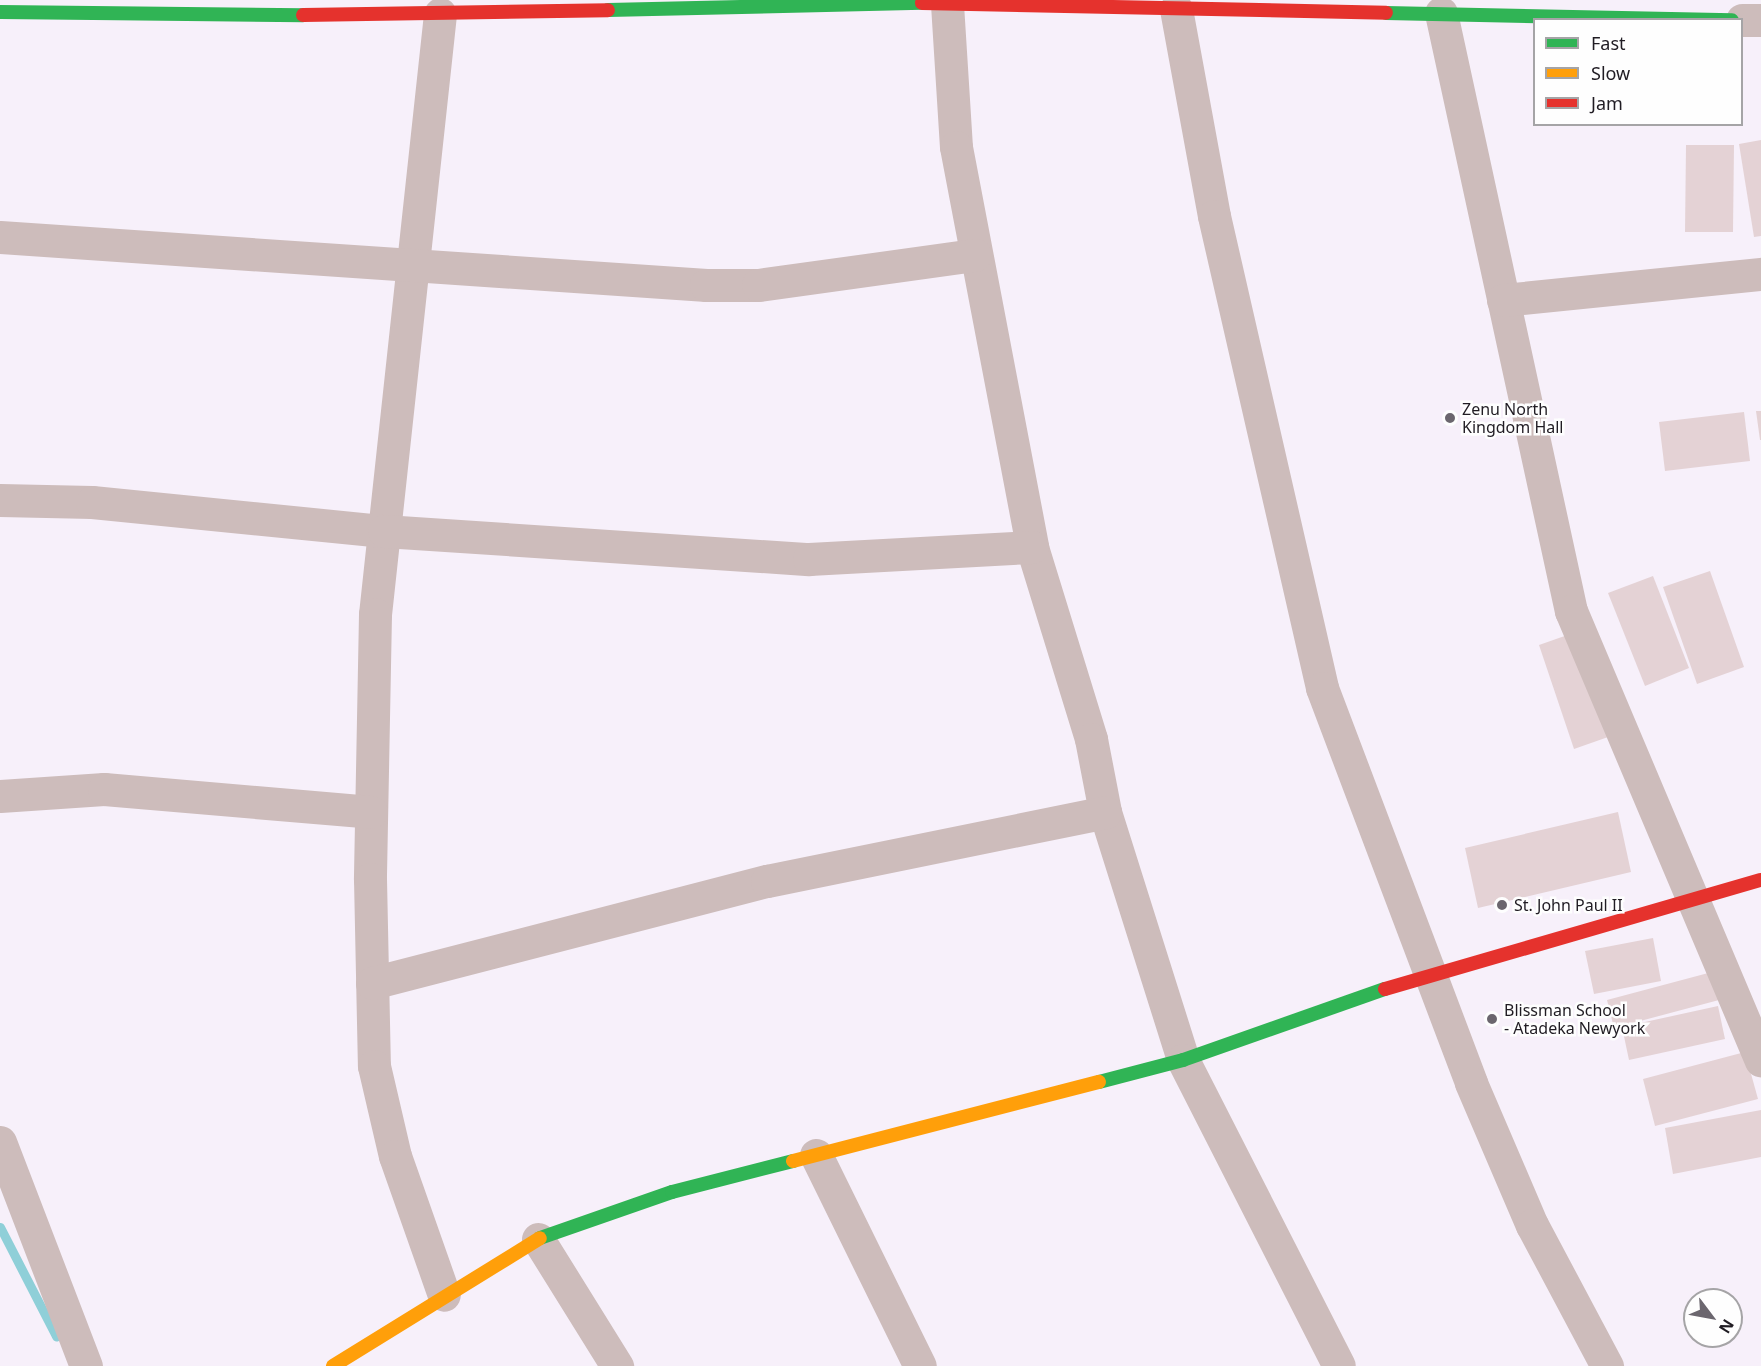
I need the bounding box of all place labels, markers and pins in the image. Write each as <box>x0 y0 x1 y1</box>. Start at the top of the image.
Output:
place label: Zenu North Kingdom Hall <box>1462 399 1563 437</box>
marker: Zenu North Kingdom Hall <box>1443 411 1457 425</box>
place label: St. John Paul II <box>1514 895 1623 915</box>
marker: St. John Paul II <box>1495 898 1509 912</box>
place label: Blissman School - Atadeka Newyork <box>1504 1000 1645 1038</box>
marker: Blissman School - Atadeka Newyork <box>1485 1012 1499 1026</box>

